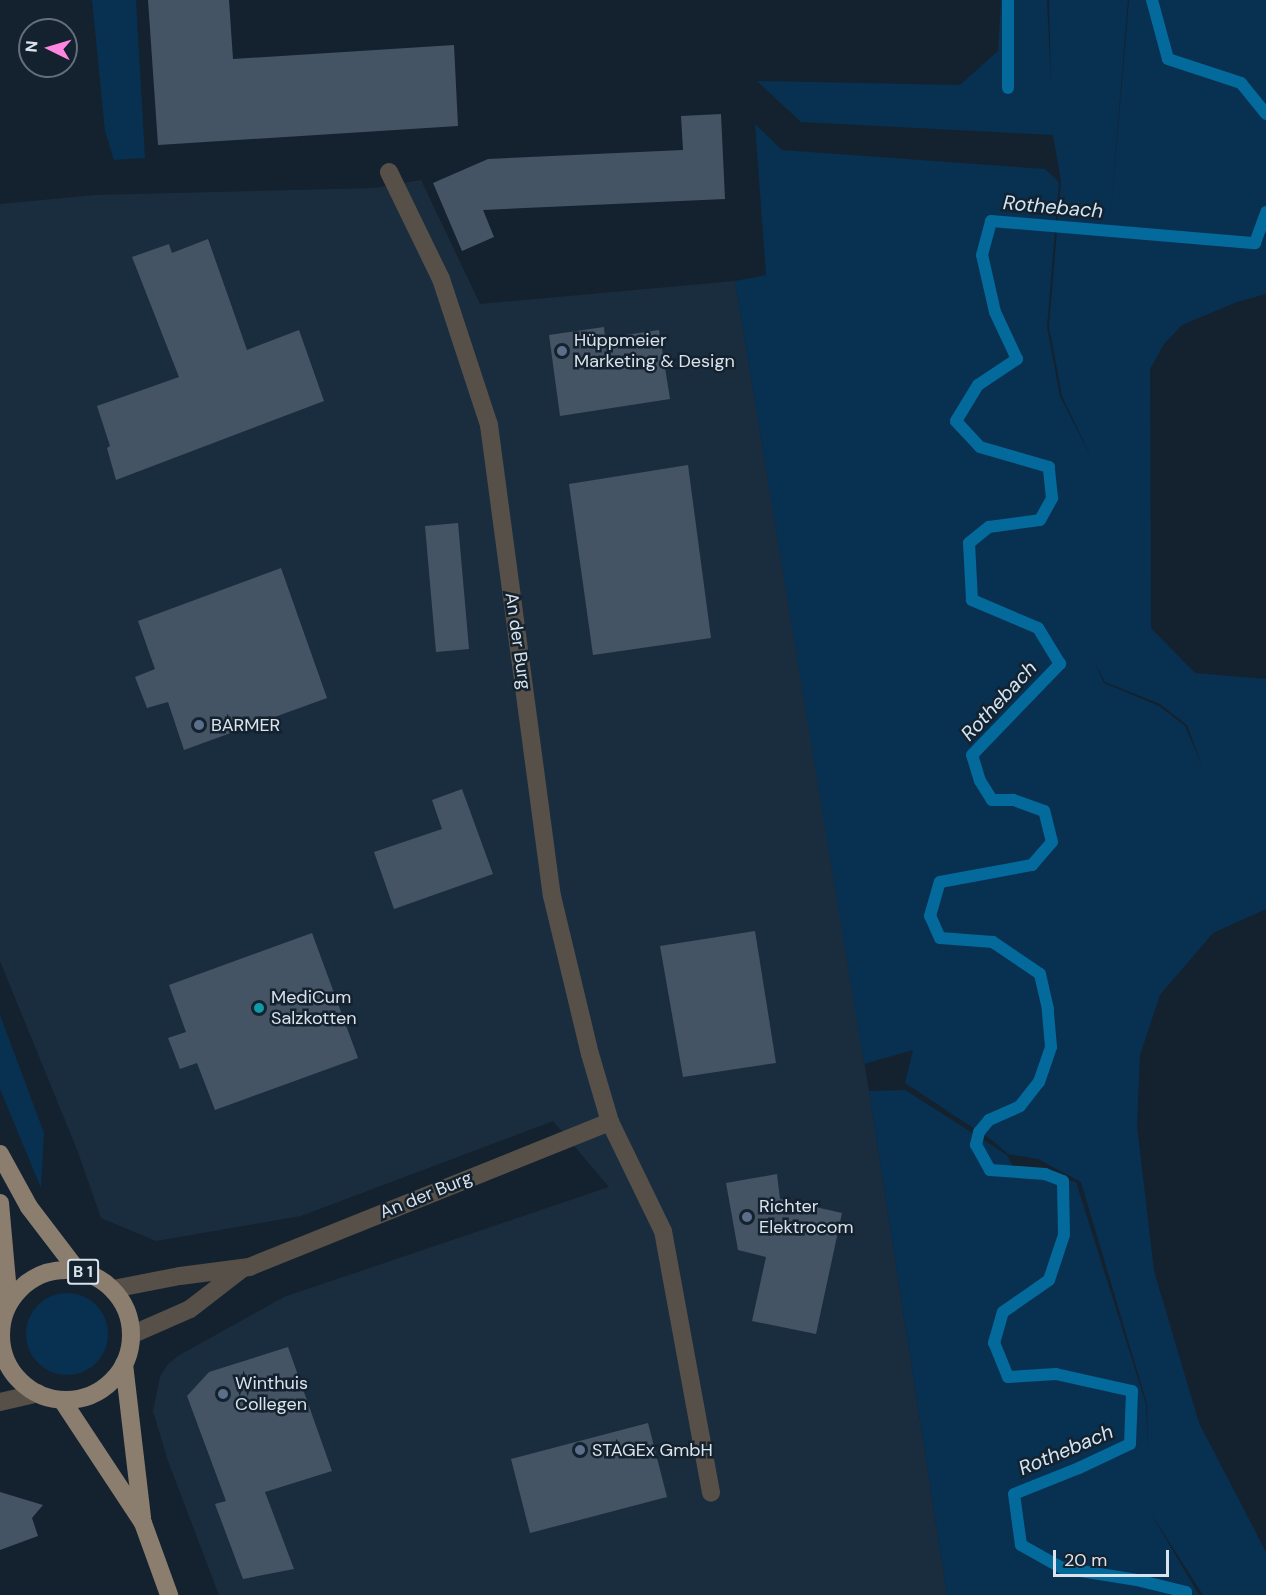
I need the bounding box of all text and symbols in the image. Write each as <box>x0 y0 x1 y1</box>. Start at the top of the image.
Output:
north arrow <box>18 18 78 78</box>
text: N <box>21 40 43 53</box>
water label: Rothebach <box>1002 191 1104 223</box>
place label: Hüppmeier Marketing & Design <box>574 330 735 372</box>
marker: Hüppmeier Marketing & Design <box>555 344 569 358</box>
street label: An der Burg <box>501 591 535 691</box>
water label: Rothebach <box>956 656 1042 746</box>
place label: BARMER <box>211 714 280 736</box>
marker: BARMER <box>192 718 206 732</box>
place label: MediCum Salzkotten <box>271 987 357 1030</box>
marker: MediCum Salzkotten <box>252 1001 266 1015</box>
street label: An der Burg <box>377 1167 475 1223</box>
place label: Richter Elektrocom <box>759 1196 854 1238</box>
marker: Richter Elektrocom <box>740 1210 754 1224</box>
road number: B 1 <box>66 1259 100 1285</box>
place label: Winthuis Collegen <box>235 1373 308 1416</box>
marker: Winthuis Collegen <box>216 1387 230 1401</box>
water label: Rothebach <box>1015 1419 1117 1481</box>
place label: STAGEx GmbH <box>592 1439 713 1461</box>
marker: STAGEx GmbH <box>573 1443 587 1457</box>
scale bar <box>1056 1538 1172 1576</box>
text: 20 m <box>1064 1548 1107 1572</box>

